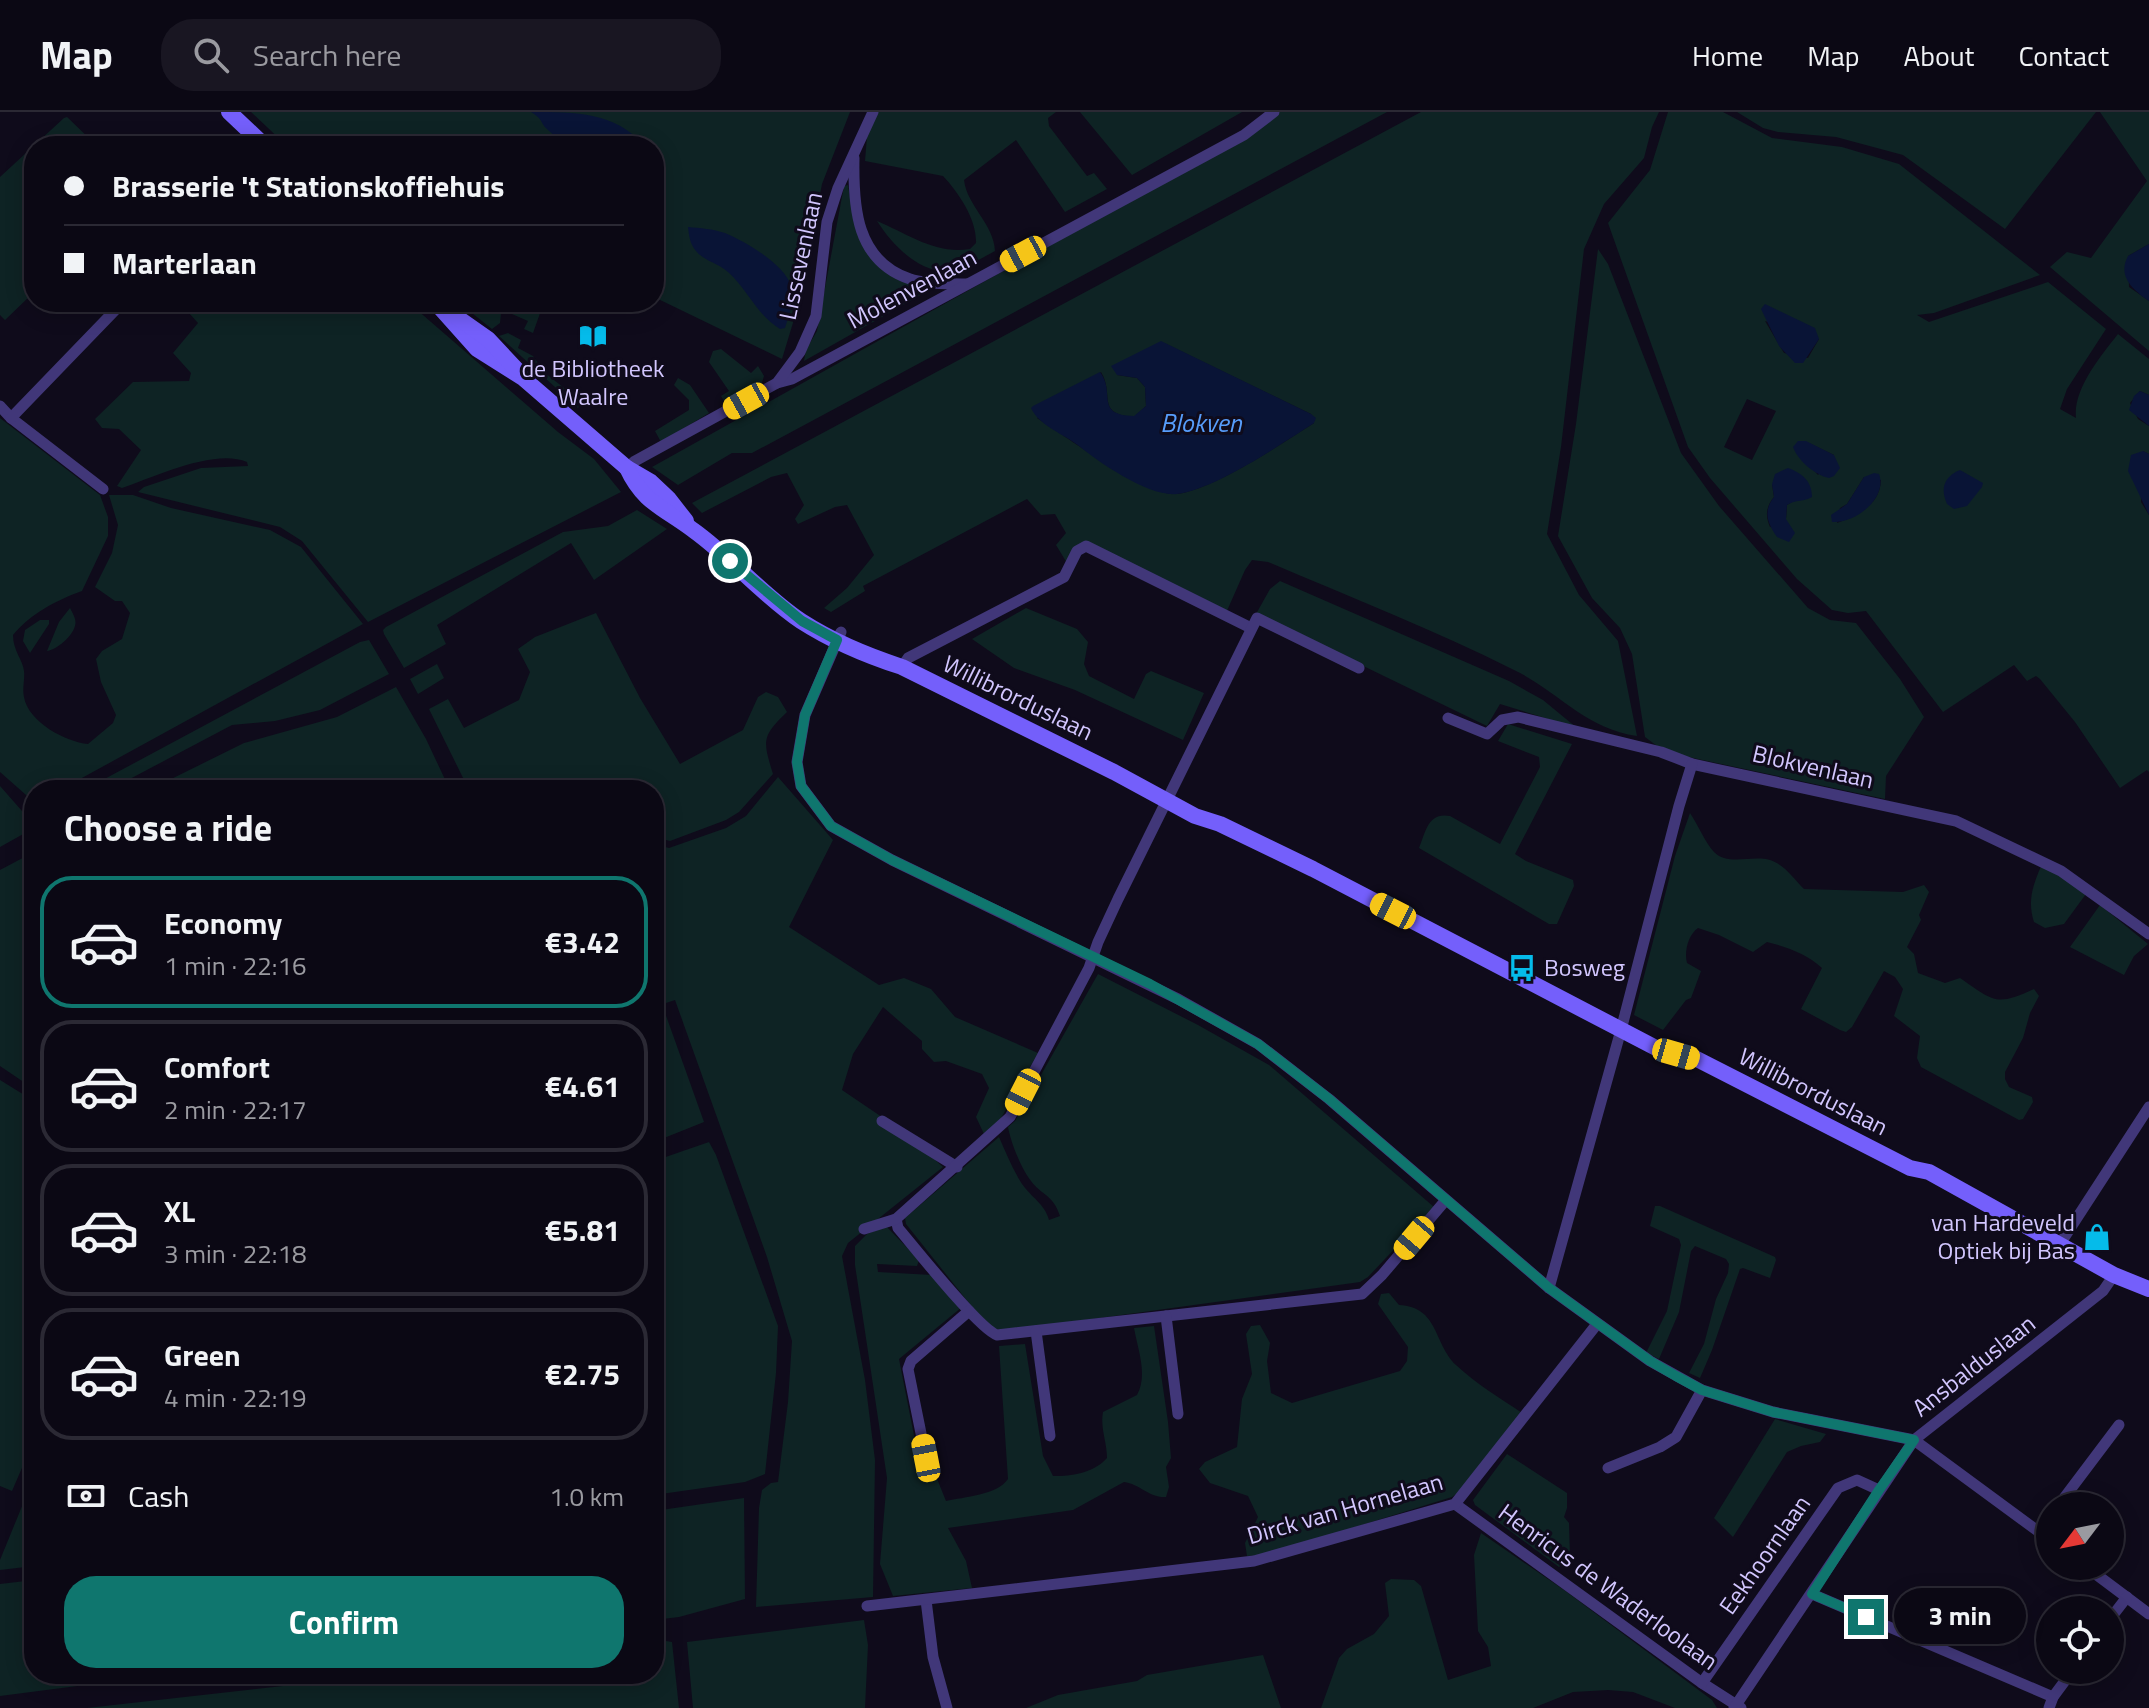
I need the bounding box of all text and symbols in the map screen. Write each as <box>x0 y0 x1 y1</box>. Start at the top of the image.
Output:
search box <box>161 19 721 91</box>
text: Map <box>40 26 113 84</box>
text: Search here <box>253 32 402 78</box>
icon: search <box>189 33 233 77</box>
text: Home <box>1692 34 1763 77</box>
text: Map <box>1807 34 1860 77</box>
text: About <box>1904 34 1974 77</box>
text: Contact <box>2018 34 2109 77</box>
text: Brasserie 't Stationskoffiehuis <box>112 163 504 209</box>
street label: Lissevenlaan <box>769 189 831 323</box>
car <box>996 232 1050 276</box>
street label: Molenvenlaan <box>840 239 983 337</box>
text: Marterlaan <box>112 240 257 286</box>
library icon: de Bibliotheek Waalre <box>578 321 608 351</box>
place label: de Bibliotheek Waalre <box>521 350 665 414</box>
car <box>719 379 773 423</box>
water label: Blokven <box>1160 403 1243 442</box>
route start <box>712 543 748 579</box>
street label: Willibrorduslaan <box>937 645 1100 749</box>
street label: Blokvenlaan <box>1749 735 1877 797</box>
text: Choose a ride <box>64 800 272 855</box>
car <box>1366 889 1420 933</box>
text: Economy <box>164 900 282 946</box>
icon: car <box>68 906 140 978</box>
text: €3.42 <box>545 919 620 965</box>
text: 1 min · 22:16 <box>164 946 307 985</box>
place label: Bosweg <box>1544 949 1625 985</box>
bus stop icon: Bosweg <box>1507 953 1537 983</box>
car <box>1650 1036 1702 1072</box>
street label: Willibrorduslaan <box>1733 1038 1894 1144</box>
text: Comfort <box>164 1044 270 1090</box>
icon: car <box>68 1050 140 1122</box>
text: €4.61 <box>545 1063 620 1109</box>
car <box>1001 1065 1045 1119</box>
text: 2 min · 22:17 <box>164 1090 307 1129</box>
text: XL <box>164 1188 195 1234</box>
icon: car <box>68 1194 140 1266</box>
place label: van Hardeveld Optiek bij Bas <box>1931 1204 2075 1268</box>
text: €5.81 <box>545 1207 620 1253</box>
car <box>1389 1212 1439 1264</box>
shop icon: van Hardeveld Optiek bij Bas <box>2082 1222 2112 1252</box>
text: 3 min · 22:18 <box>164 1234 307 1273</box>
street label: Ansbalduslaan <box>1904 1306 2043 1425</box>
text: Green <box>164 1332 241 1378</box>
icon: car <box>68 1338 140 1410</box>
text: €2.75 <box>545 1351 620 1397</box>
text: 4 min · 22:19 <box>164 1378 307 1417</box>
car <box>910 1432 942 1484</box>
street label: Dirck van Hornelaan <box>1243 1463 1447 1553</box>
text: Cash <box>128 1473 189 1519</box>
icon: cash <box>64 1474 108 1518</box>
text: 1.0 km <box>549 1477 624 1516</box>
street label: Eekhoornlaan <box>1710 1487 1819 1622</box>
north arrow <box>2036 1492 2124 1580</box>
map controls <box>2036 1492 2124 1684</box>
street label: Henricus de Waderloolaan <box>1491 1494 1726 1678</box>
button: Confirm <box>64 1576 624 1668</box>
callout: 3 min <box>1894 1589 2026 1645</box>
text: 3 min <box>1928 1596 1992 1635</box>
button: locate <box>2036 1596 2124 1684</box>
route end <box>1848 1599 1884 1635</box>

